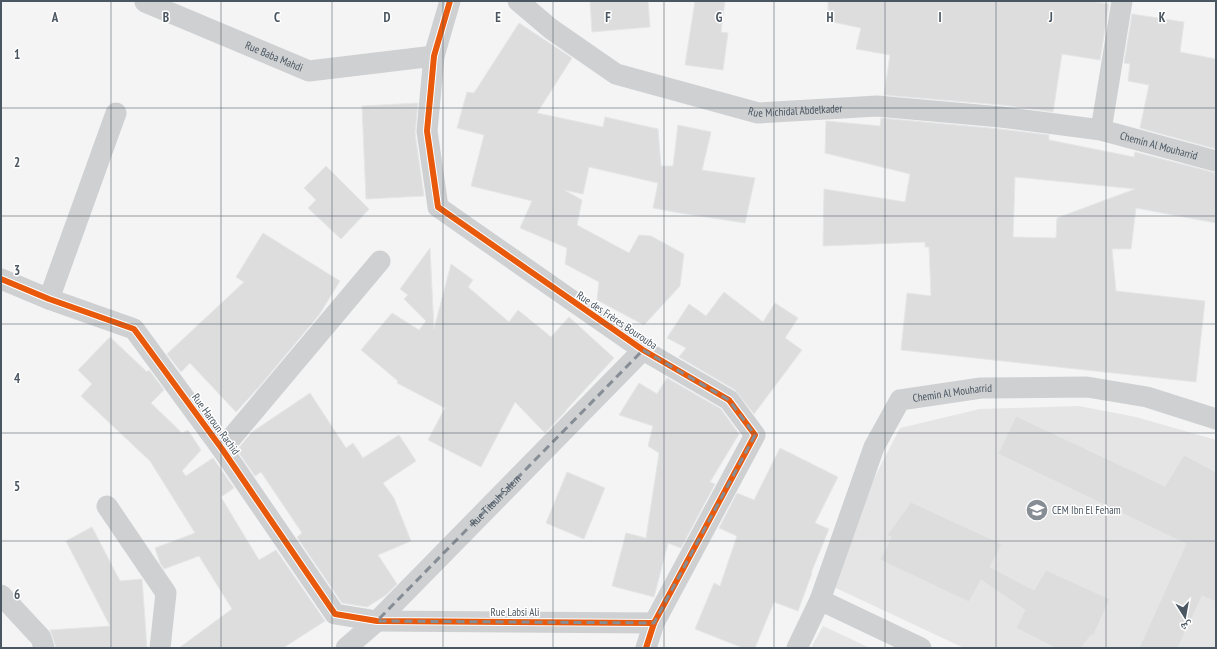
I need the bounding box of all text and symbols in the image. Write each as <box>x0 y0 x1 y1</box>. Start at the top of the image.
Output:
text: A <box>51 9 59 26</box>
text: B <box>163 9 169 26</box>
text: C <box>274 9 280 26</box>
text: D <box>384 9 391 26</box>
text: E <box>495 9 501 26</box>
text: F <box>605 9 611 26</box>
text: G <box>716 9 723 26</box>
text: H <box>827 9 834 26</box>
text: I <box>938 9 942 26</box>
text: J <box>1048 9 1053 26</box>
text: K <box>1159 9 1166 26</box>
street label: Rue Baba Mahdi <box>243 38 305 75</box>
text: 1 <box>14 46 20 63</box>
street label: Rue Michidal Abdelkader <box>747 101 843 120</box>
street label: Chemin Al Mouharrid <box>1118 128 1199 163</box>
text: 2 <box>14 154 20 171</box>
text: 3 <box>14 262 20 279</box>
street label: Rue des Frères Bourouba <box>574 288 660 352</box>
text: 4 <box>14 370 21 387</box>
street label: Chemin Al Mouharrid <box>912 381 992 405</box>
street label: Rue Haroun Rachid <box>189 391 243 458</box>
street label: Rue Titouh Salem <box>467 472 524 529</box>
text: 5 <box>14 478 20 495</box>
school or university icon: CEM Ibn El Feham <box>1024 497 1050 523</box>
place label: CEM Ibn El Feham <box>1052 503 1121 517</box>
text: 6 <box>14 586 20 603</box>
north arrow <box>1165 597 1205 637</box>
street label: Rue Labsi Ali <box>491 605 539 619</box>
text: ش <box>1179 618 1194 635</box>

